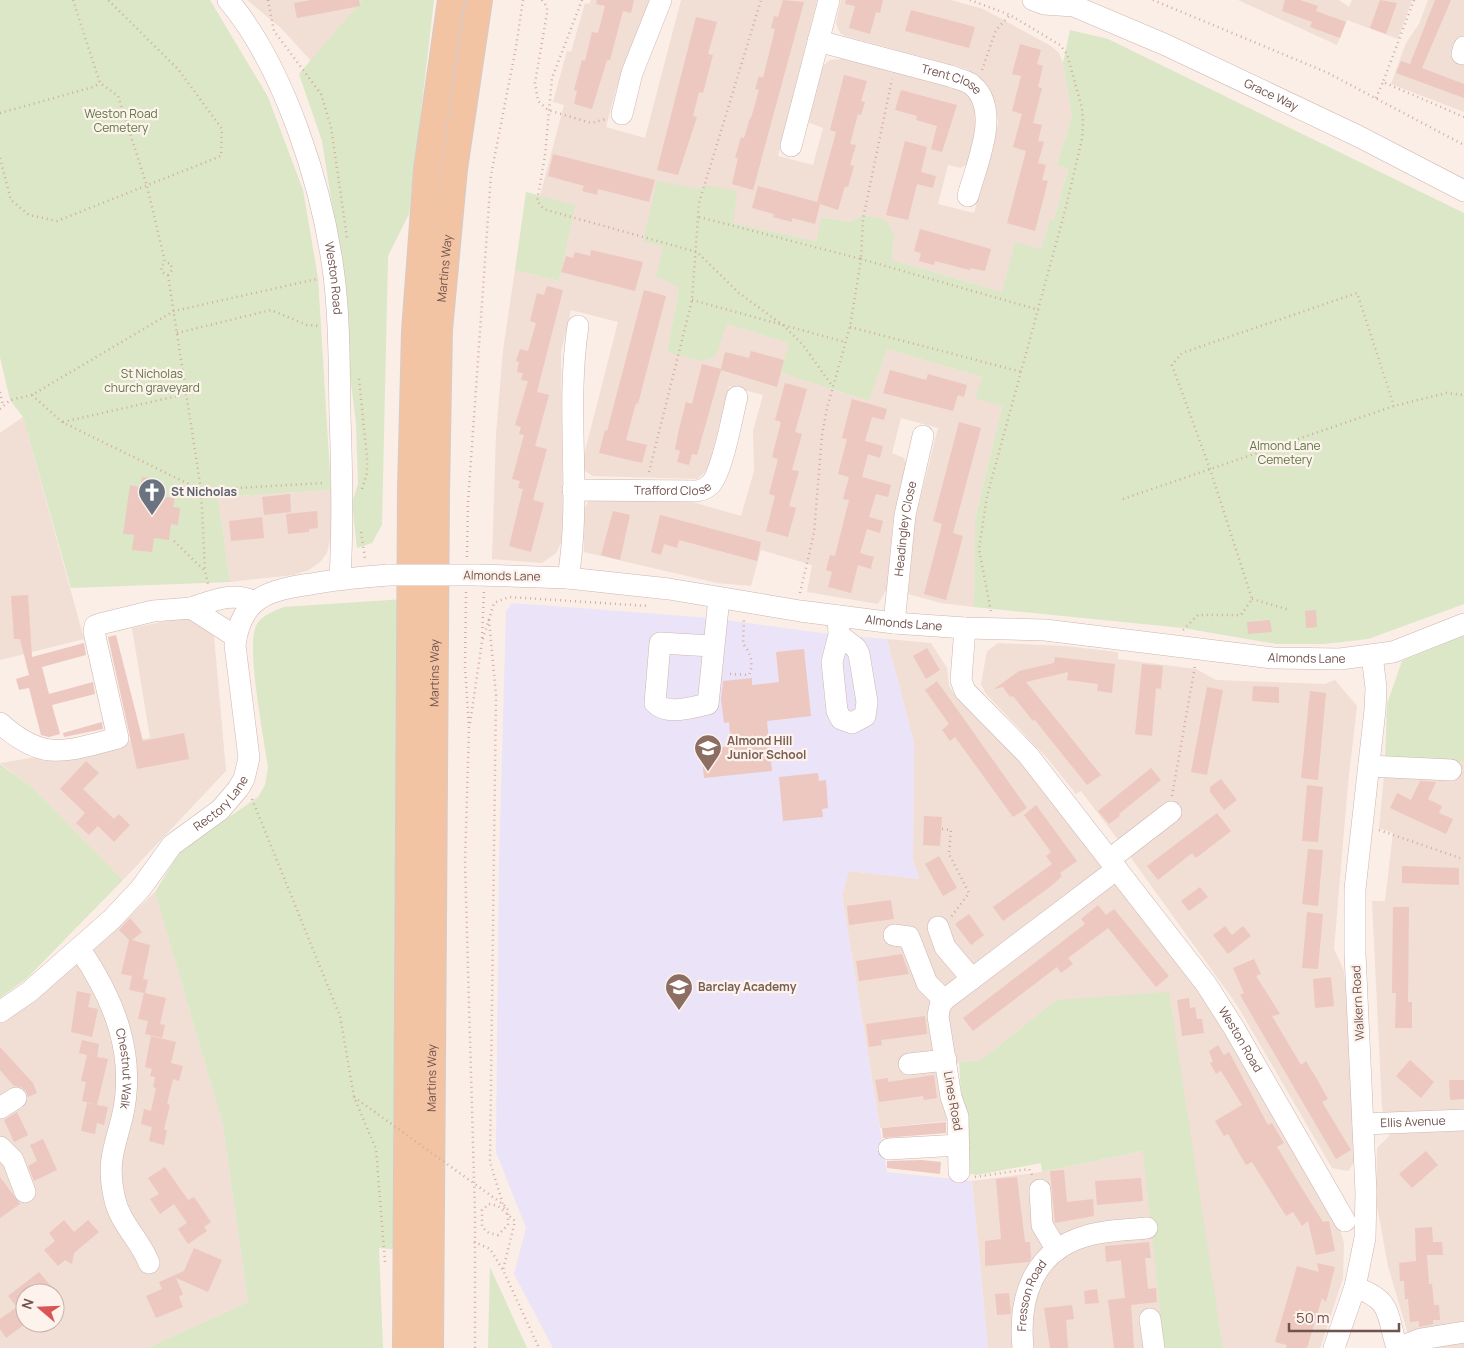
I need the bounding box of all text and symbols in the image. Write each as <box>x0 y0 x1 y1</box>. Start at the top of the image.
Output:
street label: Trent Close <box>919 60 986 98</box>
street label: Grace Way <box>1241 74 1302 115</box>
park label: Weston Road Cemetery <box>84 105 158 136</box>
street label: Martins Way <box>433 233 456 303</box>
street label: Weston Road <box>321 240 347 315</box>
park label: St Nicholas church graveyard <box>104 365 200 396</box>
park label: Almond Lane Cemetery <box>1249 437 1321 468</box>
church icon: St Nicholas <box>137 477 167 516</box>
street label: Trafford Close <box>634 478 715 499</box>
street label: Headingley Close <box>890 479 920 577</box>
place label: St Nicholas <box>171 483 238 500</box>
street label: Almonds Lane <box>463 566 541 585</box>
street label: Almonds Lane <box>864 610 943 634</box>
street label: Martins Way <box>425 638 443 707</box>
street label: Almonds Lane <box>1267 648 1347 667</box>
place label: Almond Hill Junior School <box>727 732 807 763</box>
school or university icon: Almond Hill Junior School <box>693 733 723 772</box>
street label: Rectory Lane <box>190 772 252 835</box>
street label: Walkern Road <box>1347 965 1368 1041</box>
school or university icon: Barclay Academy <box>664 972 694 1011</box>
place label: Barclay Academy <box>698 978 797 995</box>
street label: Weston Road <box>1215 1003 1267 1075</box>
street label: Chestnut Walk <box>112 1026 136 1112</box>
street label: Martins Way <box>423 1043 440 1112</box>
street label: Lines Road <box>940 1070 967 1132</box>
street label: Ellis Avenue <box>1380 1112 1446 1131</box>
street label: Fresson Road <box>1013 1256 1050 1332</box>
north arrow <box>15 1283 65 1333</box>
text: N <box>17 1296 38 1311</box>
scale bar <box>1289 1300 1399 1332</box>
text: 50 m <box>1296 1307 1330 1328</box>

